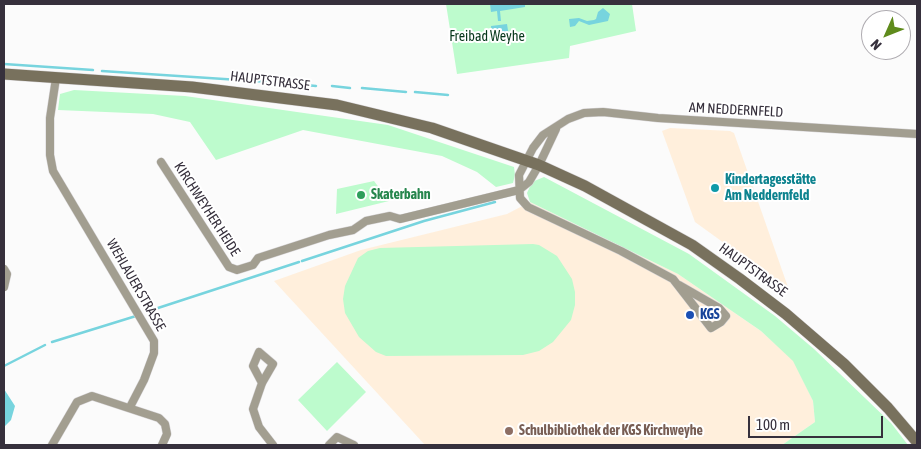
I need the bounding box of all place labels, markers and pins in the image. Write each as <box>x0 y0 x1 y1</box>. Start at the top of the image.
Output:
place label: Kindertagesstätte Am Neddernfeld <box>725 172 816 204</box>
marker: Kindertagesstätte Am Neddernfeld <box>709 182 721 194</box>
place label: Skaterbahn <box>371 187 431 203</box>
marker: Skaterbahn <box>355 189 367 201</box>
place label: KGS <box>700 307 720 323</box>
marker: KGS <box>684 309 696 321</box>
place label: Schulbibliothek der KGS Kirchweyhe <box>519 423 703 439</box>
marker: Schulbibliothek der KGS Kirchweyhe <box>503 425 515 437</box>

